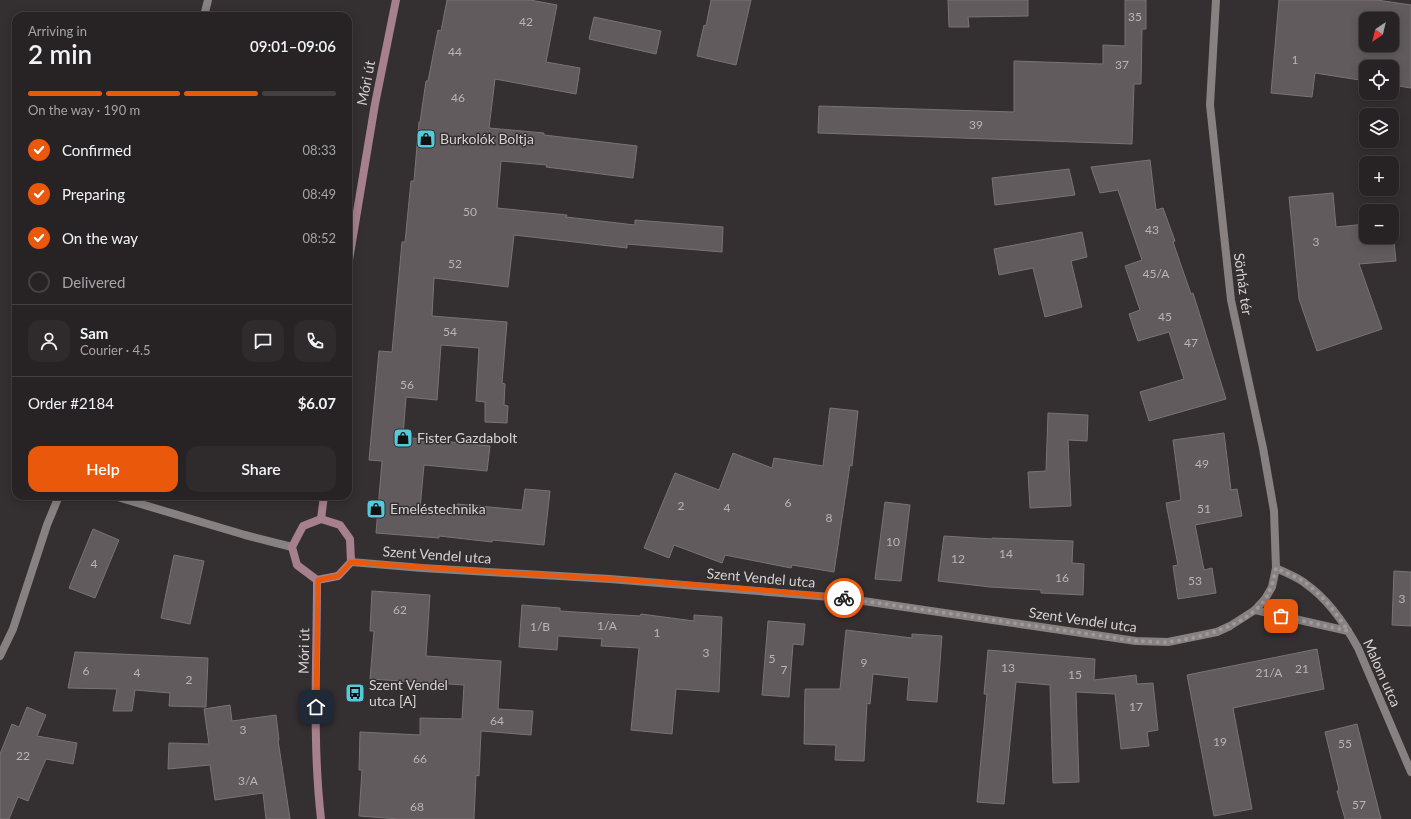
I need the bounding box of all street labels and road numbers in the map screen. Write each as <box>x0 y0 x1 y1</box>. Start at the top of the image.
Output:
street label: Móri út <box>353 59 378 107</box>
street label: Sörház tér <box>1231 252 1256 316</box>
street label: Szent Vendel utca <box>382 542 492 567</box>
street label: Szent Vendel utca <box>706 564 816 591</box>
street label: Szent Vendel utca <box>1028 604 1138 636</box>
street label: Móri út <box>295 628 312 674</box>
street label: Malom utca <box>1360 636 1405 709</box>

